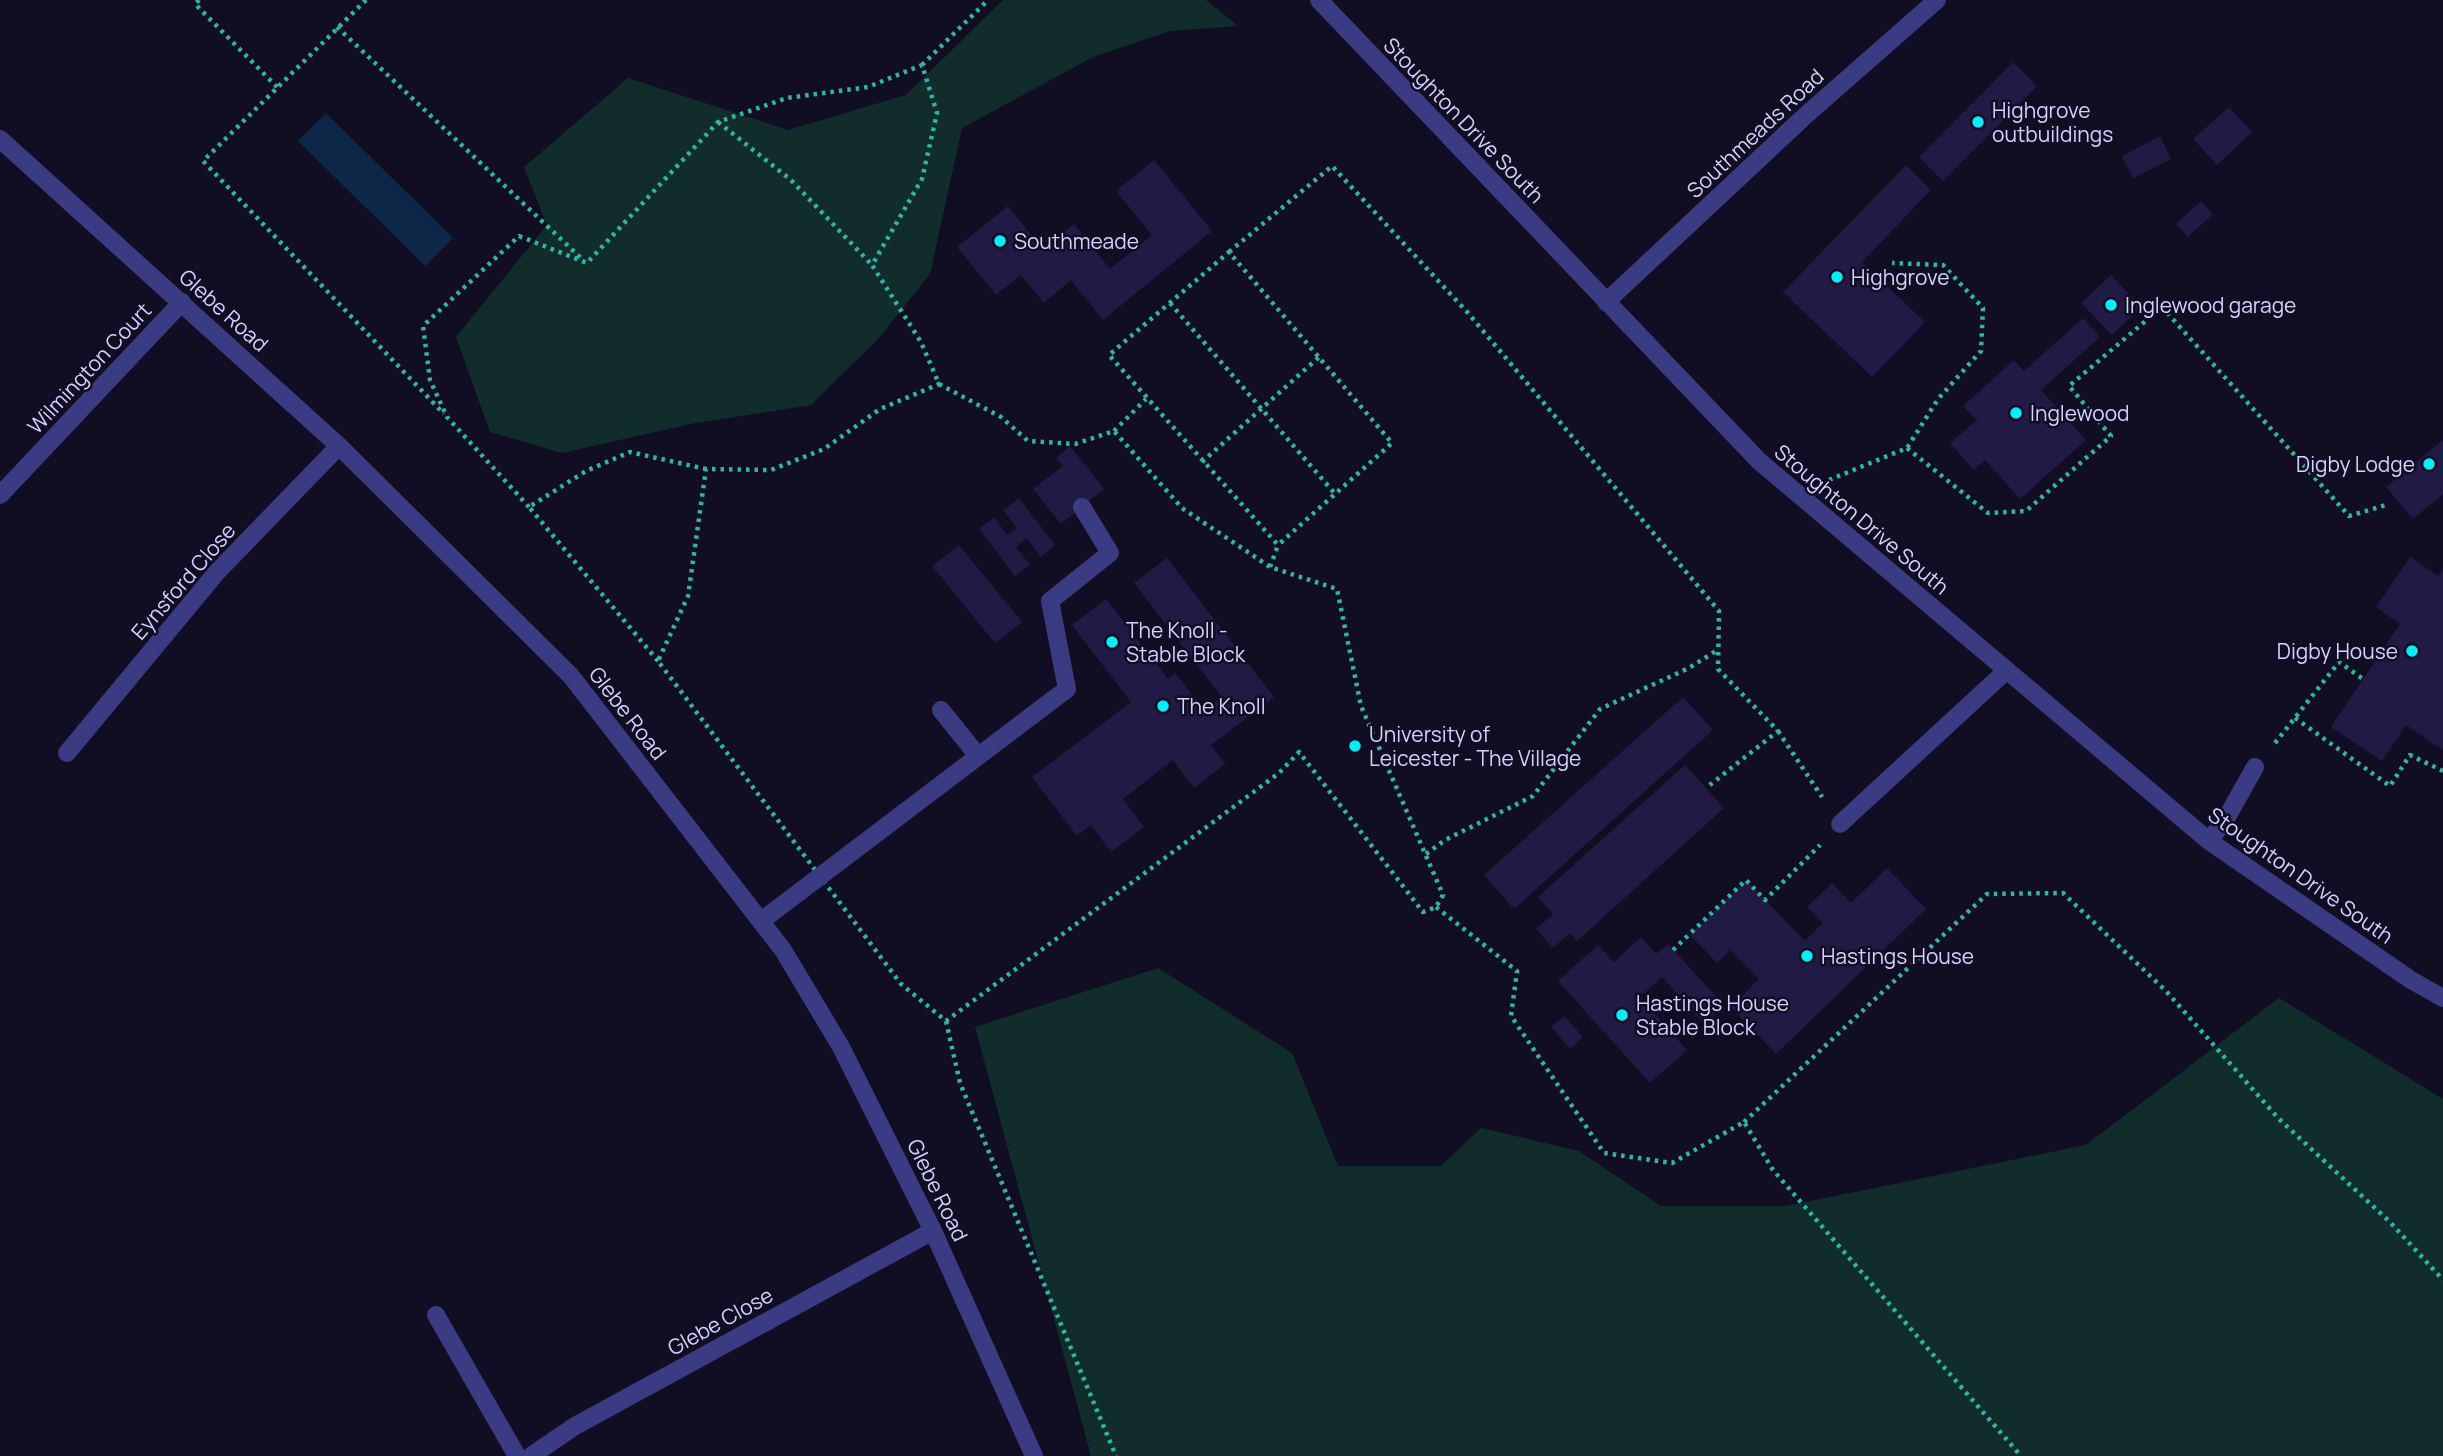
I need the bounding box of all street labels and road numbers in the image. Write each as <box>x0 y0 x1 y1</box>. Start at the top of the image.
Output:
street label: Stoughton Drive South <box>1378 31 1550 209</box>
street label: Southmeads Road <box>1680 62 1830 204</box>
street label: Glebe Road <box>174 263 274 357</box>
street label: Wilmington Court <box>21 296 157 440</box>
street label: Stoughton Drive South <box>1769 438 1955 600</box>
street label: Eynsford Close <box>125 517 241 645</box>
street label: Glebe Road <box>583 661 673 765</box>
street label: Stoughton Drive South <box>2203 800 2399 950</box>
street label: Glebe Road <box>901 1134 975 1246</box>
street label: Glebe Close <box>662 1281 778 1361</box>

